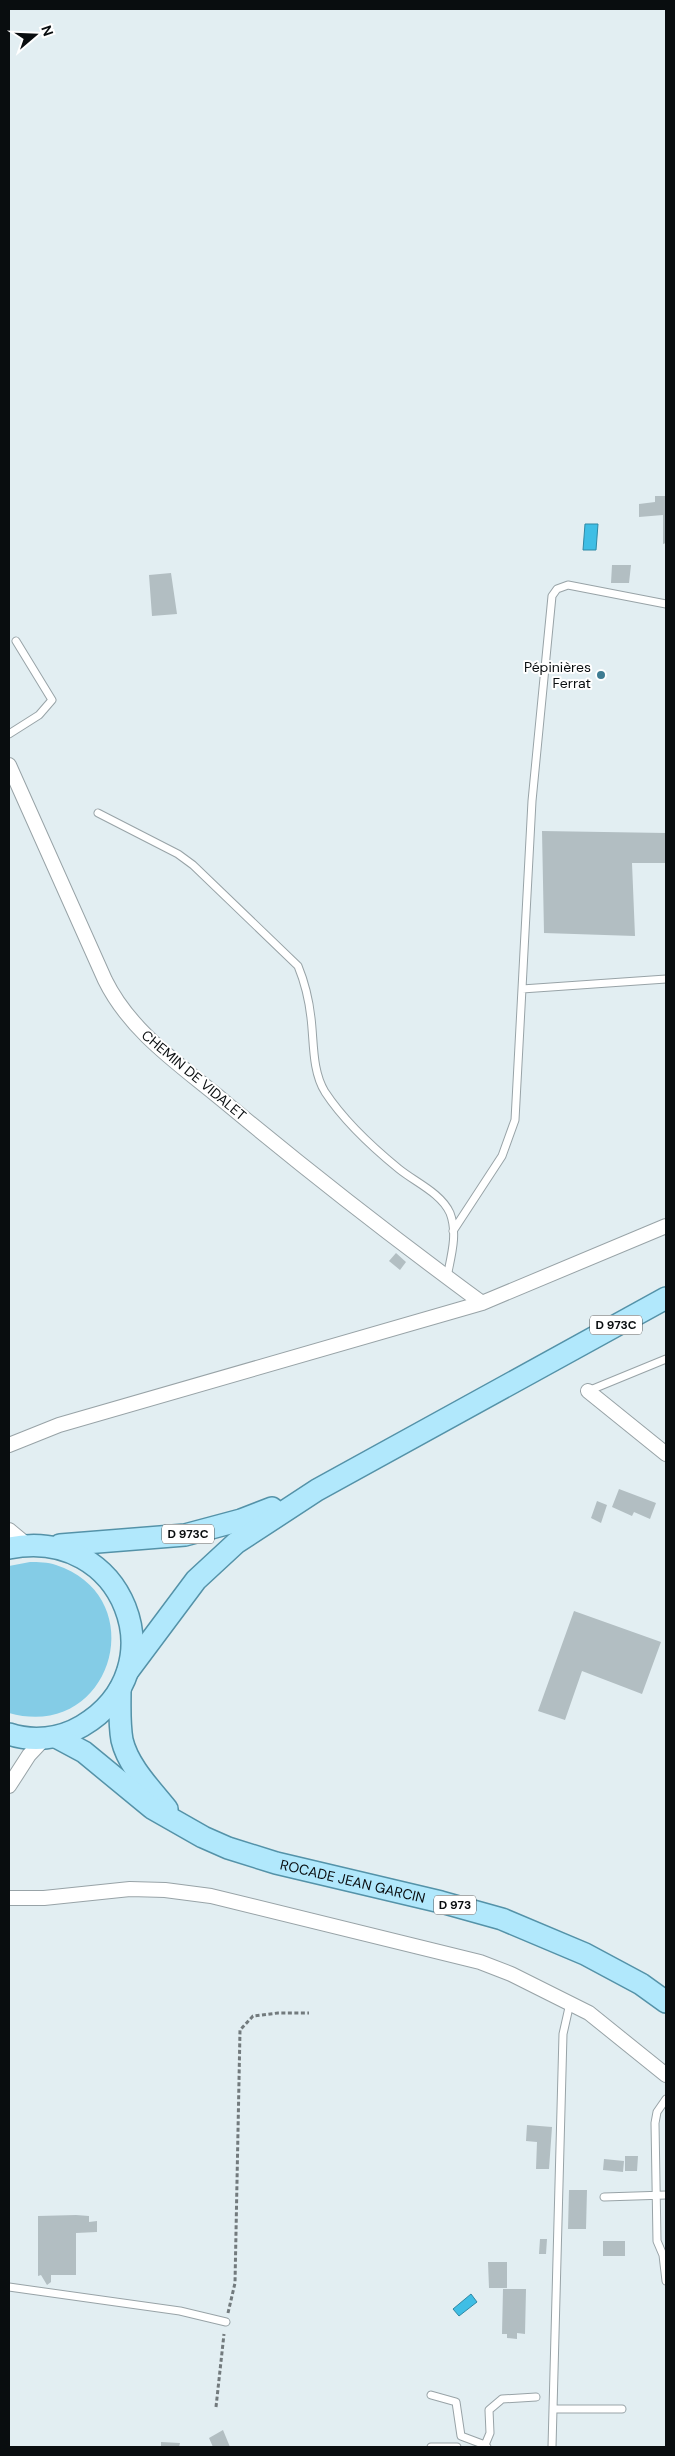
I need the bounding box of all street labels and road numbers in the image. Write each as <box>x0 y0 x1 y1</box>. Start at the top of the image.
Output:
street label: CHEMIN DE VIDALET <box>138 1026 250 1124</box>
road number: D 973C <box>590 1316 642 1334</box>
road number: D 973C <box>162 1525 214 1544</box>
street label: ROCADE JEAN GARCIN <box>278 1855 427 1907</box>
road number: D 973 <box>434 1896 476 1914</box>

